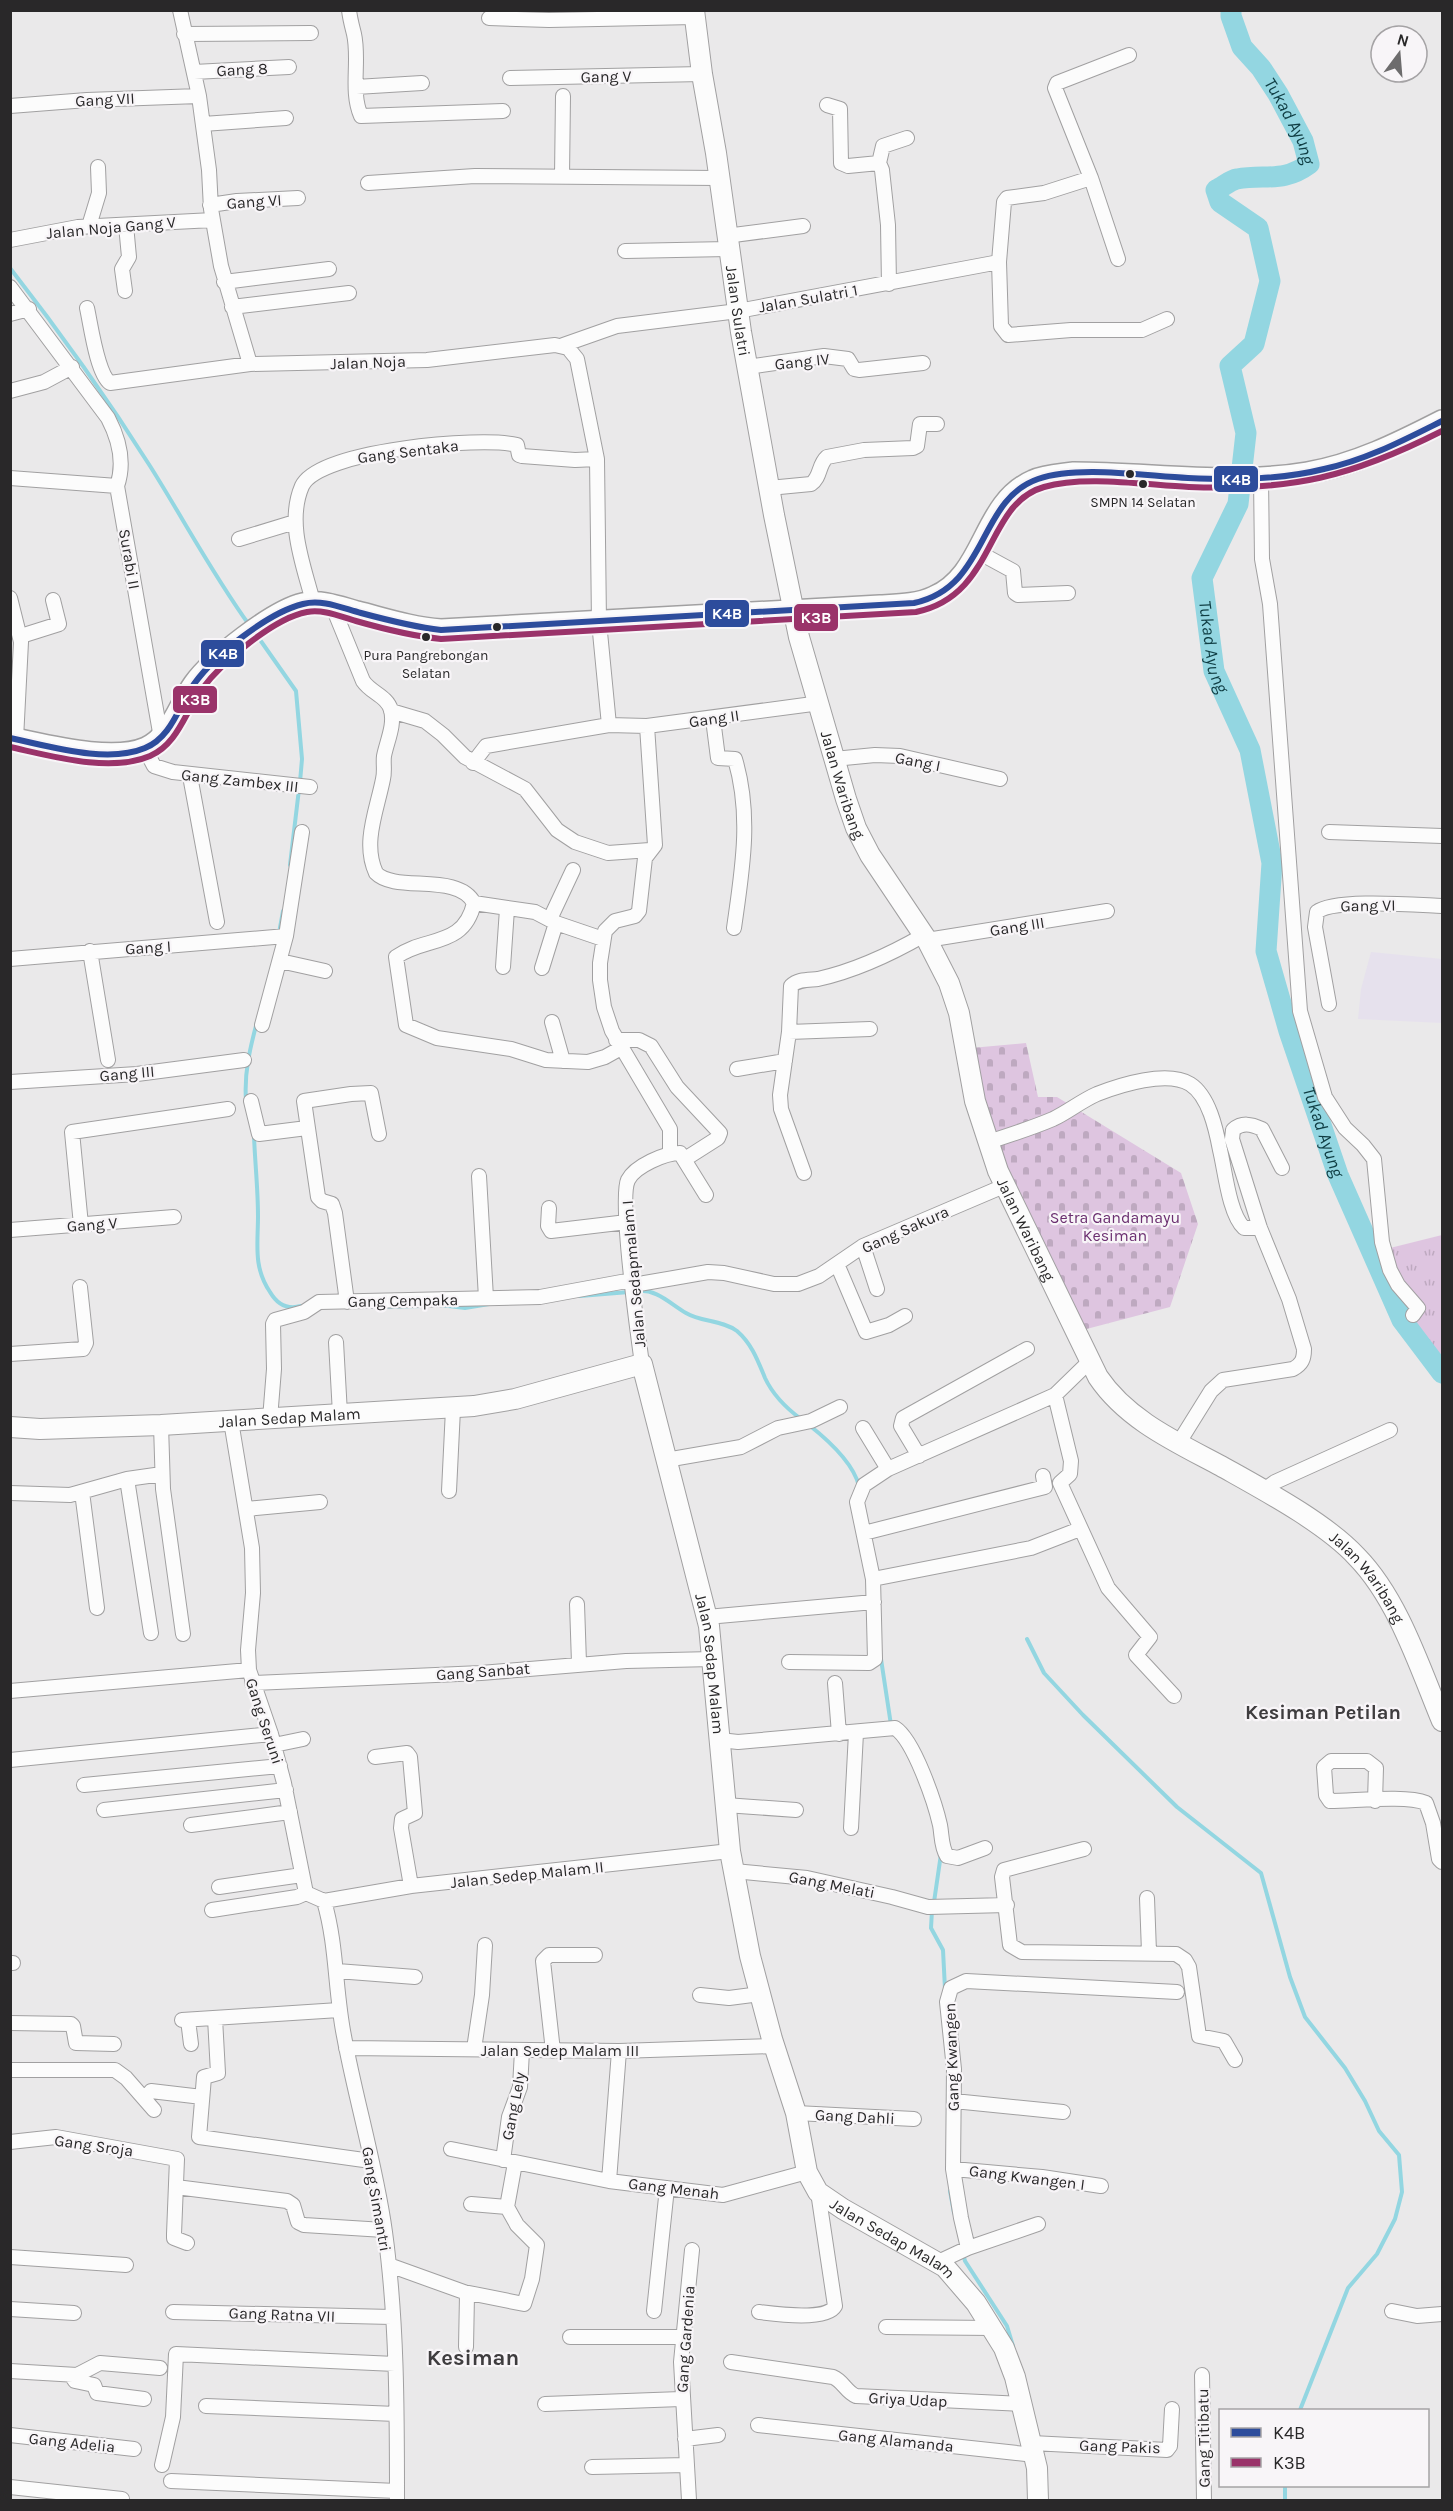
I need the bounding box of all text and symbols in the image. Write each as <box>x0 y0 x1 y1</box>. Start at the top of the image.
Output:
north arrow <box>1369 24 1429 84</box>
text: N <box>1395 29 1411 51</box>
street label: Gang 8 <box>216 59 268 80</box>
street label: Gang V <box>581 67 631 86</box>
water label: Tukad Ayung <box>1259 74 1320 167</box>
street label: Gang VII <box>75 88 135 111</box>
street label: Gang VI <box>226 190 282 213</box>
street label: Jalan Noja Gang V <box>46 212 177 243</box>
street label: Jalan Sulatri <box>722 264 754 358</box>
street label: Jalan Sulatri 1 <box>757 280 859 317</box>
street label: Gang IV <box>774 349 830 374</box>
street label: Jalan Noja <box>330 352 406 373</box>
street label: Gang Sentaka <box>356 436 460 467</box>
line badge: K4B <box>1213 465 1259 493</box>
unlabelled marker <box>1124 468 1136 480</box>
text: K4B <box>1221 470 1251 489</box>
marker: SMPN 14 Selatan <box>1137 478 1149 490</box>
place label: SMPN 14 Selatan <box>1090 494 1196 511</box>
street label: Surabi II <box>115 527 144 591</box>
line badge: K4B <box>704 599 750 628</box>
water label: Tukad Ayung <box>1194 599 1234 697</box>
line badge: K3B <box>793 603 839 632</box>
text: K4B <box>712 604 742 623</box>
text: K3B <box>801 608 831 627</box>
unlabelled marker <box>491 621 503 633</box>
marker: Pura Pangrebongan Selatan <box>420 631 432 643</box>
line badge: K4B <box>200 639 245 668</box>
text: K4B <box>208 644 238 663</box>
place label: Pura Pangrebongan Selatan <box>364 647 488 682</box>
line badge: K3B <box>172 685 218 714</box>
text: K3B <box>180 690 210 709</box>
street label: Gang II <box>688 706 740 731</box>
street label: Jalan Waribang <box>817 729 869 842</box>
street label: Gang I <box>893 748 942 775</box>
street label: Gang Zambex III <box>180 765 300 796</box>
street label: Gang VI <box>1340 896 1396 915</box>
street label: Gang III <box>988 913 1046 940</box>
street label: Gang I <box>124 936 172 959</box>
street label: Gang III <box>99 1062 155 1085</box>
water label: Tukad Ayung <box>1298 1084 1349 1181</box>
street label: Jalan Waribang <box>993 1175 1059 1284</box>
street label: Jalan Sedapmalam I <box>618 1199 649 1348</box>
street label: Gang Sakura <box>859 1202 952 1257</box>
park label: Setra Gandamayu Kesiman <box>1050 1208 1180 1245</box>
street label: Gang V <box>66 1213 118 1236</box>
street label: Gang Cempaka <box>348 1290 458 1311</box>
street label: Jalan Sedap Malam <box>218 1404 361 1431</box>
street label: Jalan Waribang <box>1326 1527 1408 1626</box>
street label: Jalan Sedap Malam <box>691 1591 728 1735</box>
street label: Gang Sanbat <box>435 1659 531 1684</box>
street label: Gang Seruni <box>242 1676 287 1767</box>
district label: Kesiman Petilan <box>1245 1701 1401 1724</box>
street label: Jalan Sedep Malam II <box>449 1857 605 1892</box>
street label: Gang Melati <box>787 1867 877 1902</box>
street label: Gang Kwangen <box>940 2003 963 2111</box>
street label: Jalan Sedep Malam III <box>481 2041 639 2060</box>
street label: Gang Lely <box>498 2070 530 2142</box>
street label: Gang Dahli <box>815 2105 895 2128</box>
street label: Gang Sroja <box>53 2131 135 2160</box>
street label: Gang Simantri <box>358 2145 395 2253</box>
street label: Gang Kwangen I <box>968 2161 1086 2194</box>
street label: Gang Menah <box>627 2173 721 2204</box>
street label: Jalan Sedap Malam <box>827 2194 959 2282</box>
street label: Gang Gardenia <box>672 2285 699 2393</box>
street label: Gang Ratna VII <box>228 2303 336 2326</box>
district label: Kesiman <box>427 2345 519 2371</box>
street label: Griya Udap <box>868 2388 948 2411</box>
street label: Gang Titibatu <box>1193 2388 1214 2488</box>
legend <box>1219 2409 1429 2487</box>
text: K4B <box>1273 2422 1305 2444</box>
street label: Gang Alamanda <box>837 2425 955 2456</box>
street label: Gang Adelia <box>28 2429 116 2456</box>
street label: Gang Pakis <box>1079 2436 1161 2457</box>
text: K3B <box>1273 2452 1306 2474</box>

